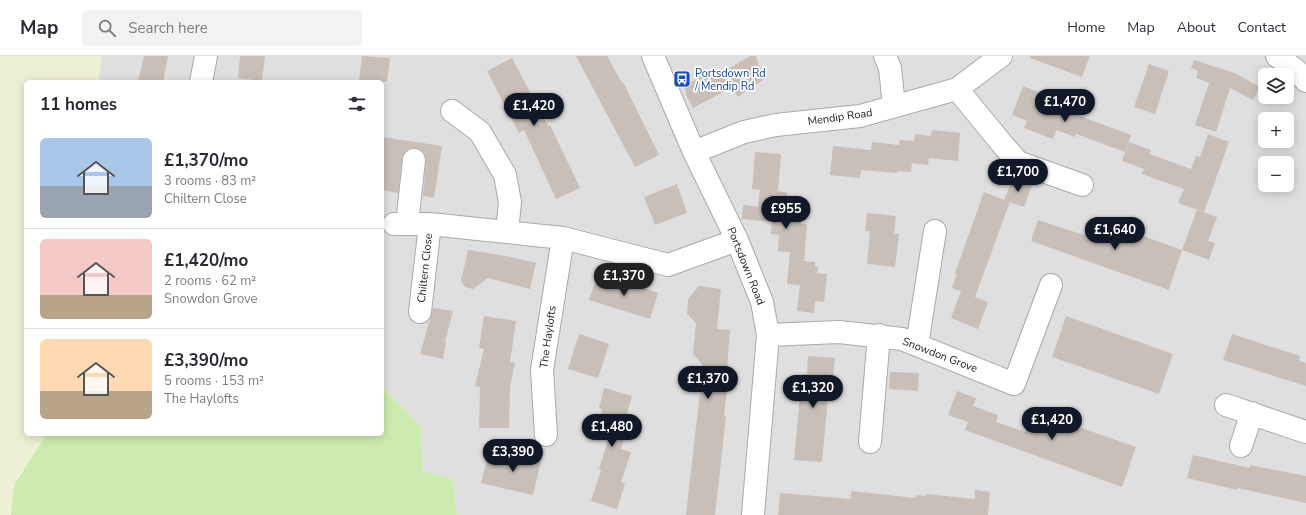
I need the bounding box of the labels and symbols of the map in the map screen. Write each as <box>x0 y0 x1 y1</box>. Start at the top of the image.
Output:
place label: Portsdown Rd / Mendip Rd <box>694 66 766 94</box>
bus stop icon: Portsdown Rd / Mendip Rd <box>672 69 692 89</box>
pin: £1,470 <box>1032 89 1098 123</box>
pin: £1,420 <box>501 93 567 127</box>
street label: Mendip Road <box>807 105 873 129</box>
pin: £1,700 <box>985 159 1051 193</box>
pin: £955 <box>762 196 810 230</box>
pin: £1,640 <box>1082 217 1148 251</box>
street label: Portsdown Road <box>724 225 768 307</box>
street label: Chiltern Close <box>414 232 436 304</box>
pin: £1,370 <box>591 263 657 297</box>
street label: The Haylofts <box>536 305 560 369</box>
street label: Snowdon Grove <box>900 334 980 376</box>
pin: £1,370 <box>675 366 741 400</box>
pin: £1,320 <box>780 375 846 409</box>
pin: £1,420 <box>1019 407 1085 441</box>
pin: £1,480 <box>579 414 645 448</box>
pin: £3,390 <box>480 439 546 473</box>

